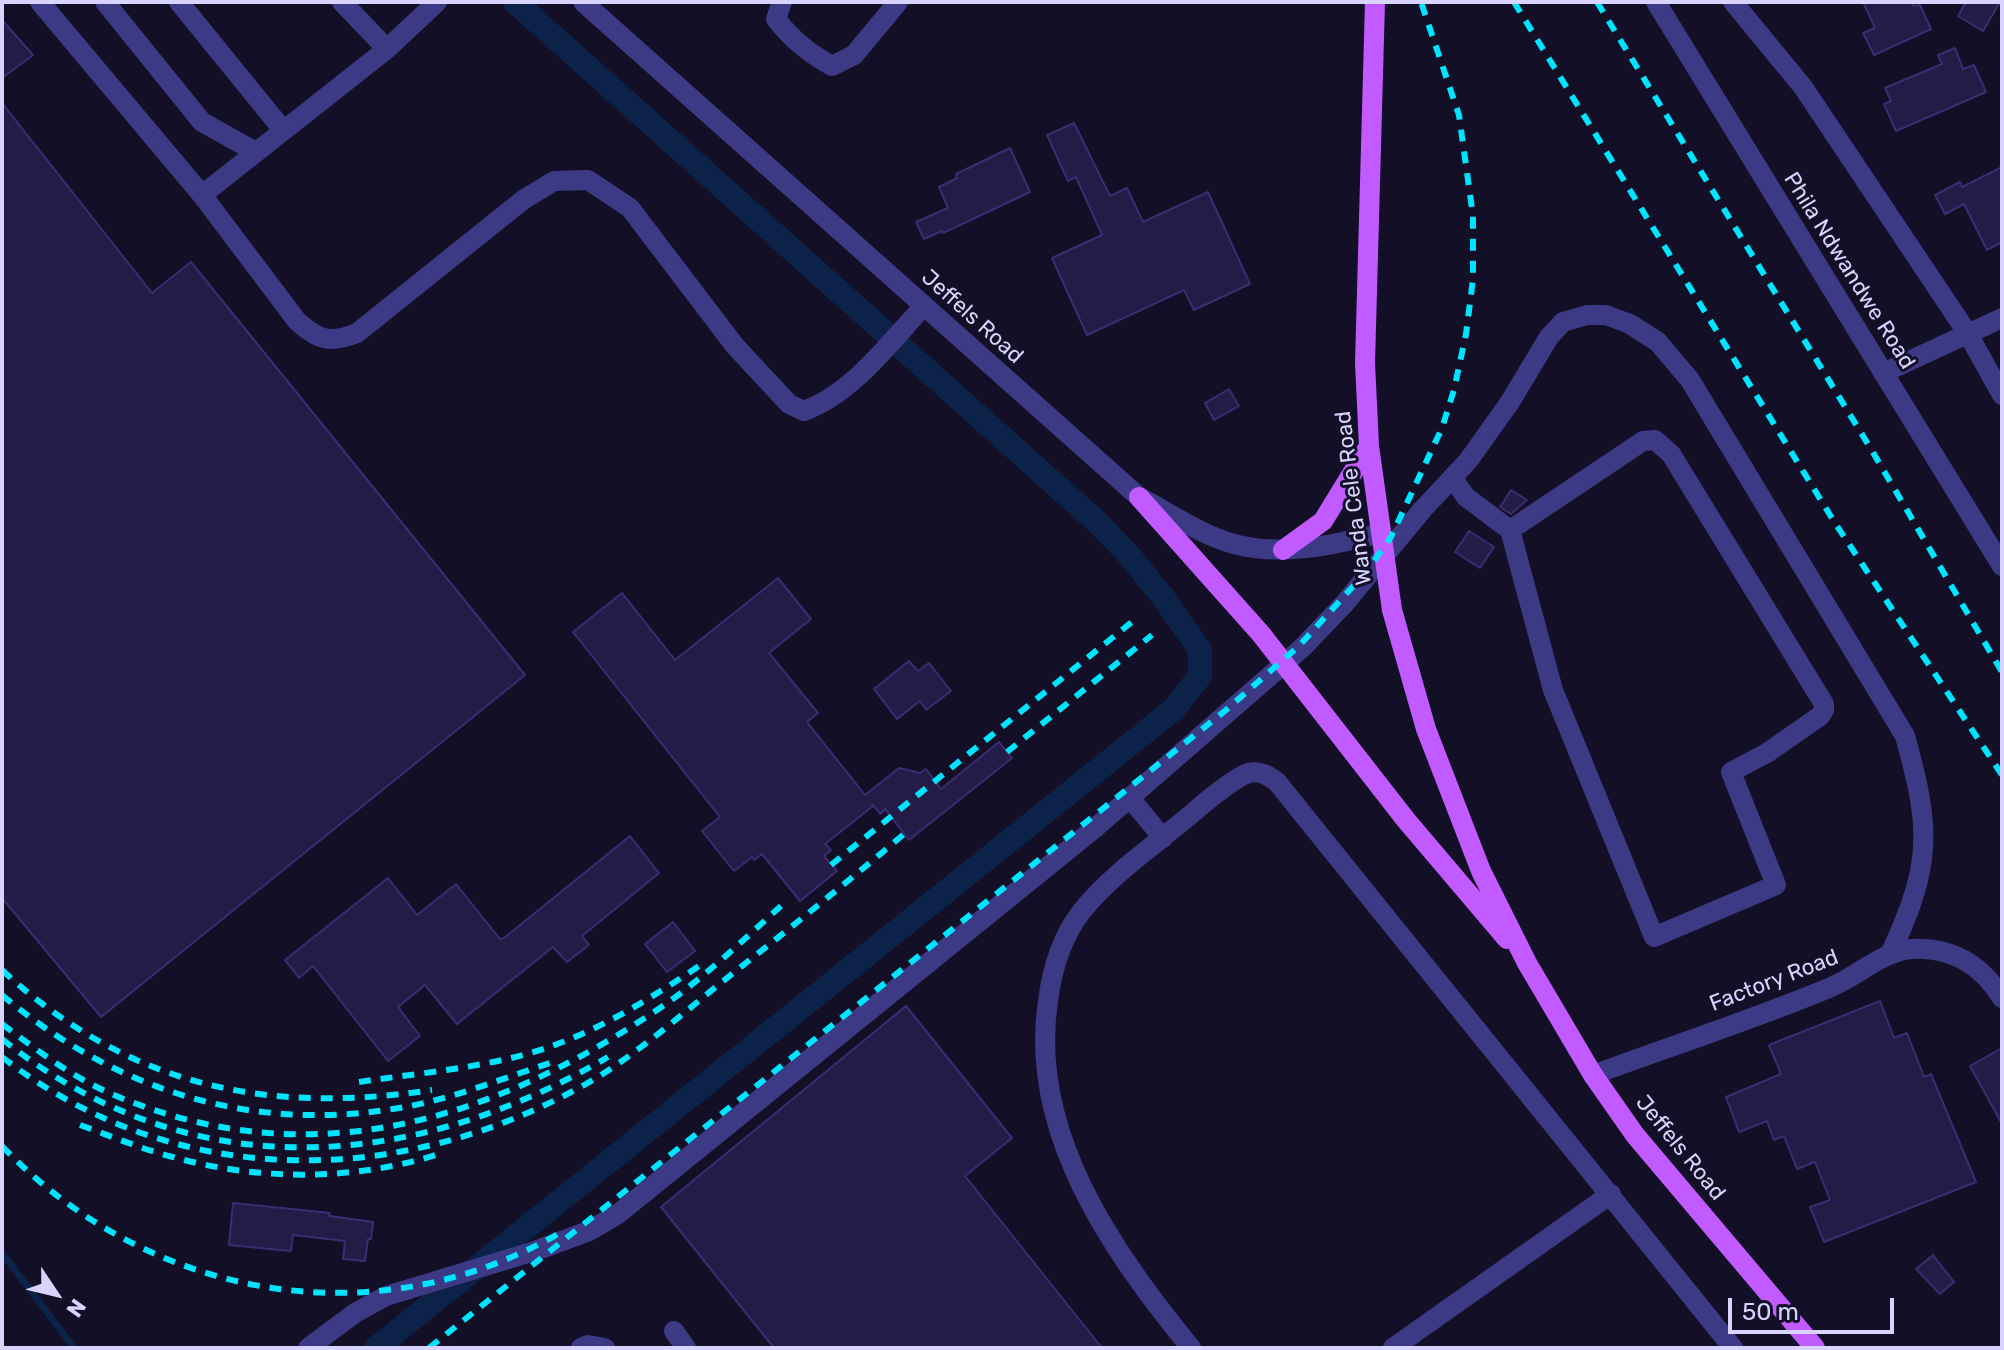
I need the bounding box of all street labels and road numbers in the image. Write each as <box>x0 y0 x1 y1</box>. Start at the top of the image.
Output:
street label: Phila Ndwandwe Road <box>1778 168 1920 374</box>
street label: Jeffels Road <box>916 265 1028 369</box>
street label: Wanda Cele Road <box>1330 409 1378 587</box>
street label: Factory Road <box>1706 944 1842 1018</box>
street label: Jeffels Road <box>1630 1090 1730 1206</box>

